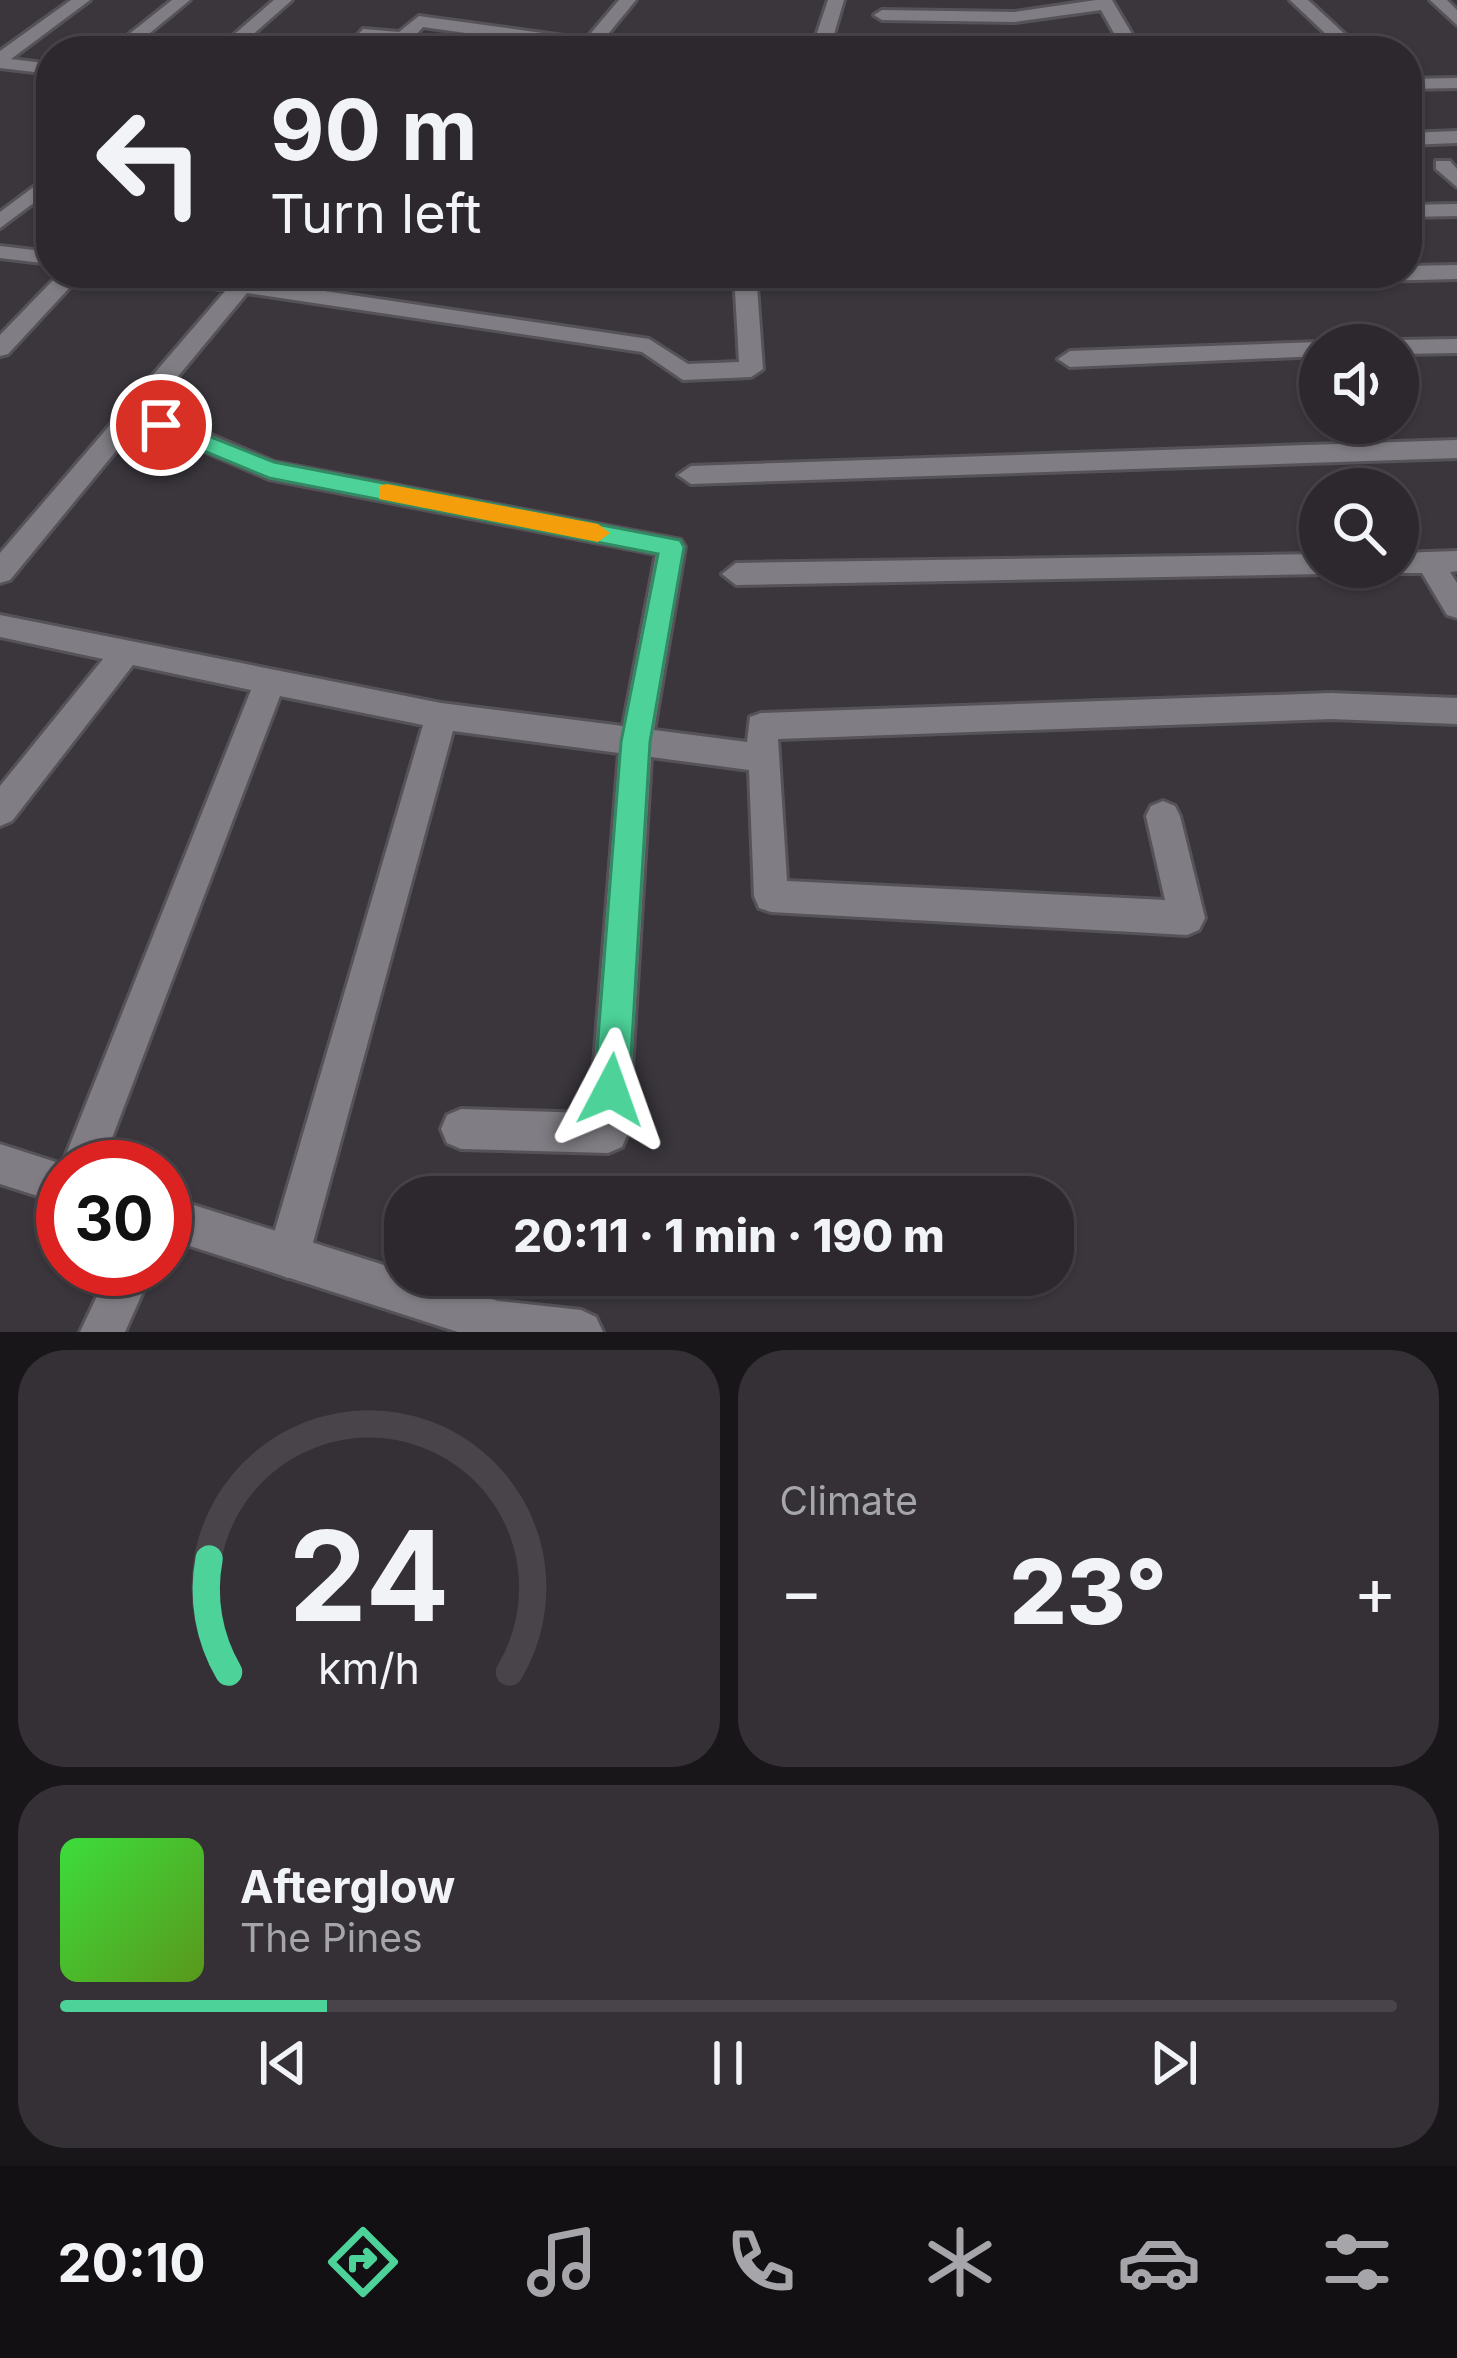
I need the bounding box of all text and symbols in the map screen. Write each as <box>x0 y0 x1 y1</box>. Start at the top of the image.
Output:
text: 90 m <box>270 79 478 180</box>
icon: left <box>72 84 228 240</box>
text: Turn left <box>270 181 481 246</box>
map controls <box>1299 324 1419 588</box>
button: sound <box>1299 324 1419 444</box>
pin <box>110 374 212 476</box>
icon: arrive <box>128 392 194 458</box>
button: search <box>1299 468 1419 588</box>
position arrow <box>548 1027 674 1153</box>
speed limit sign: 30 <box>36 1140 192 1296</box>
text: 20:11 · 1 min · 190 m <box>513 1208 945 1263</box>
text: Climate <box>780 1477 918 1524</box>
text: 24 <box>288 1500 449 1651</box>
text: 23° <box>1009 1537 1167 1646</box>
text: − <box>780 1551 823 1631</box>
text: + <box>1353 1551 1397 1631</box>
text: km/h <box>318 1641 420 1693</box>
text: Afterglow <box>240 1859 455 1914</box>
text: The Pines <box>240 1914 423 1961</box>
icon: previous <box>250 2030 316 2096</box>
icon: pause <box>695 2030 761 2096</box>
icon: next <box>1141 2030 1207 2096</box>
icon: directions <box>321 2220 405 2304</box>
icon: music <box>520 2220 604 2304</box>
icon: phone <box>719 2220 803 2304</box>
icon: climate <box>918 2220 1002 2304</box>
icon: car <box>1117 2220 1201 2304</box>
icon: filters <box>1315 2220 1399 2304</box>
text: 20:10 <box>57 2230 206 2295</box>

